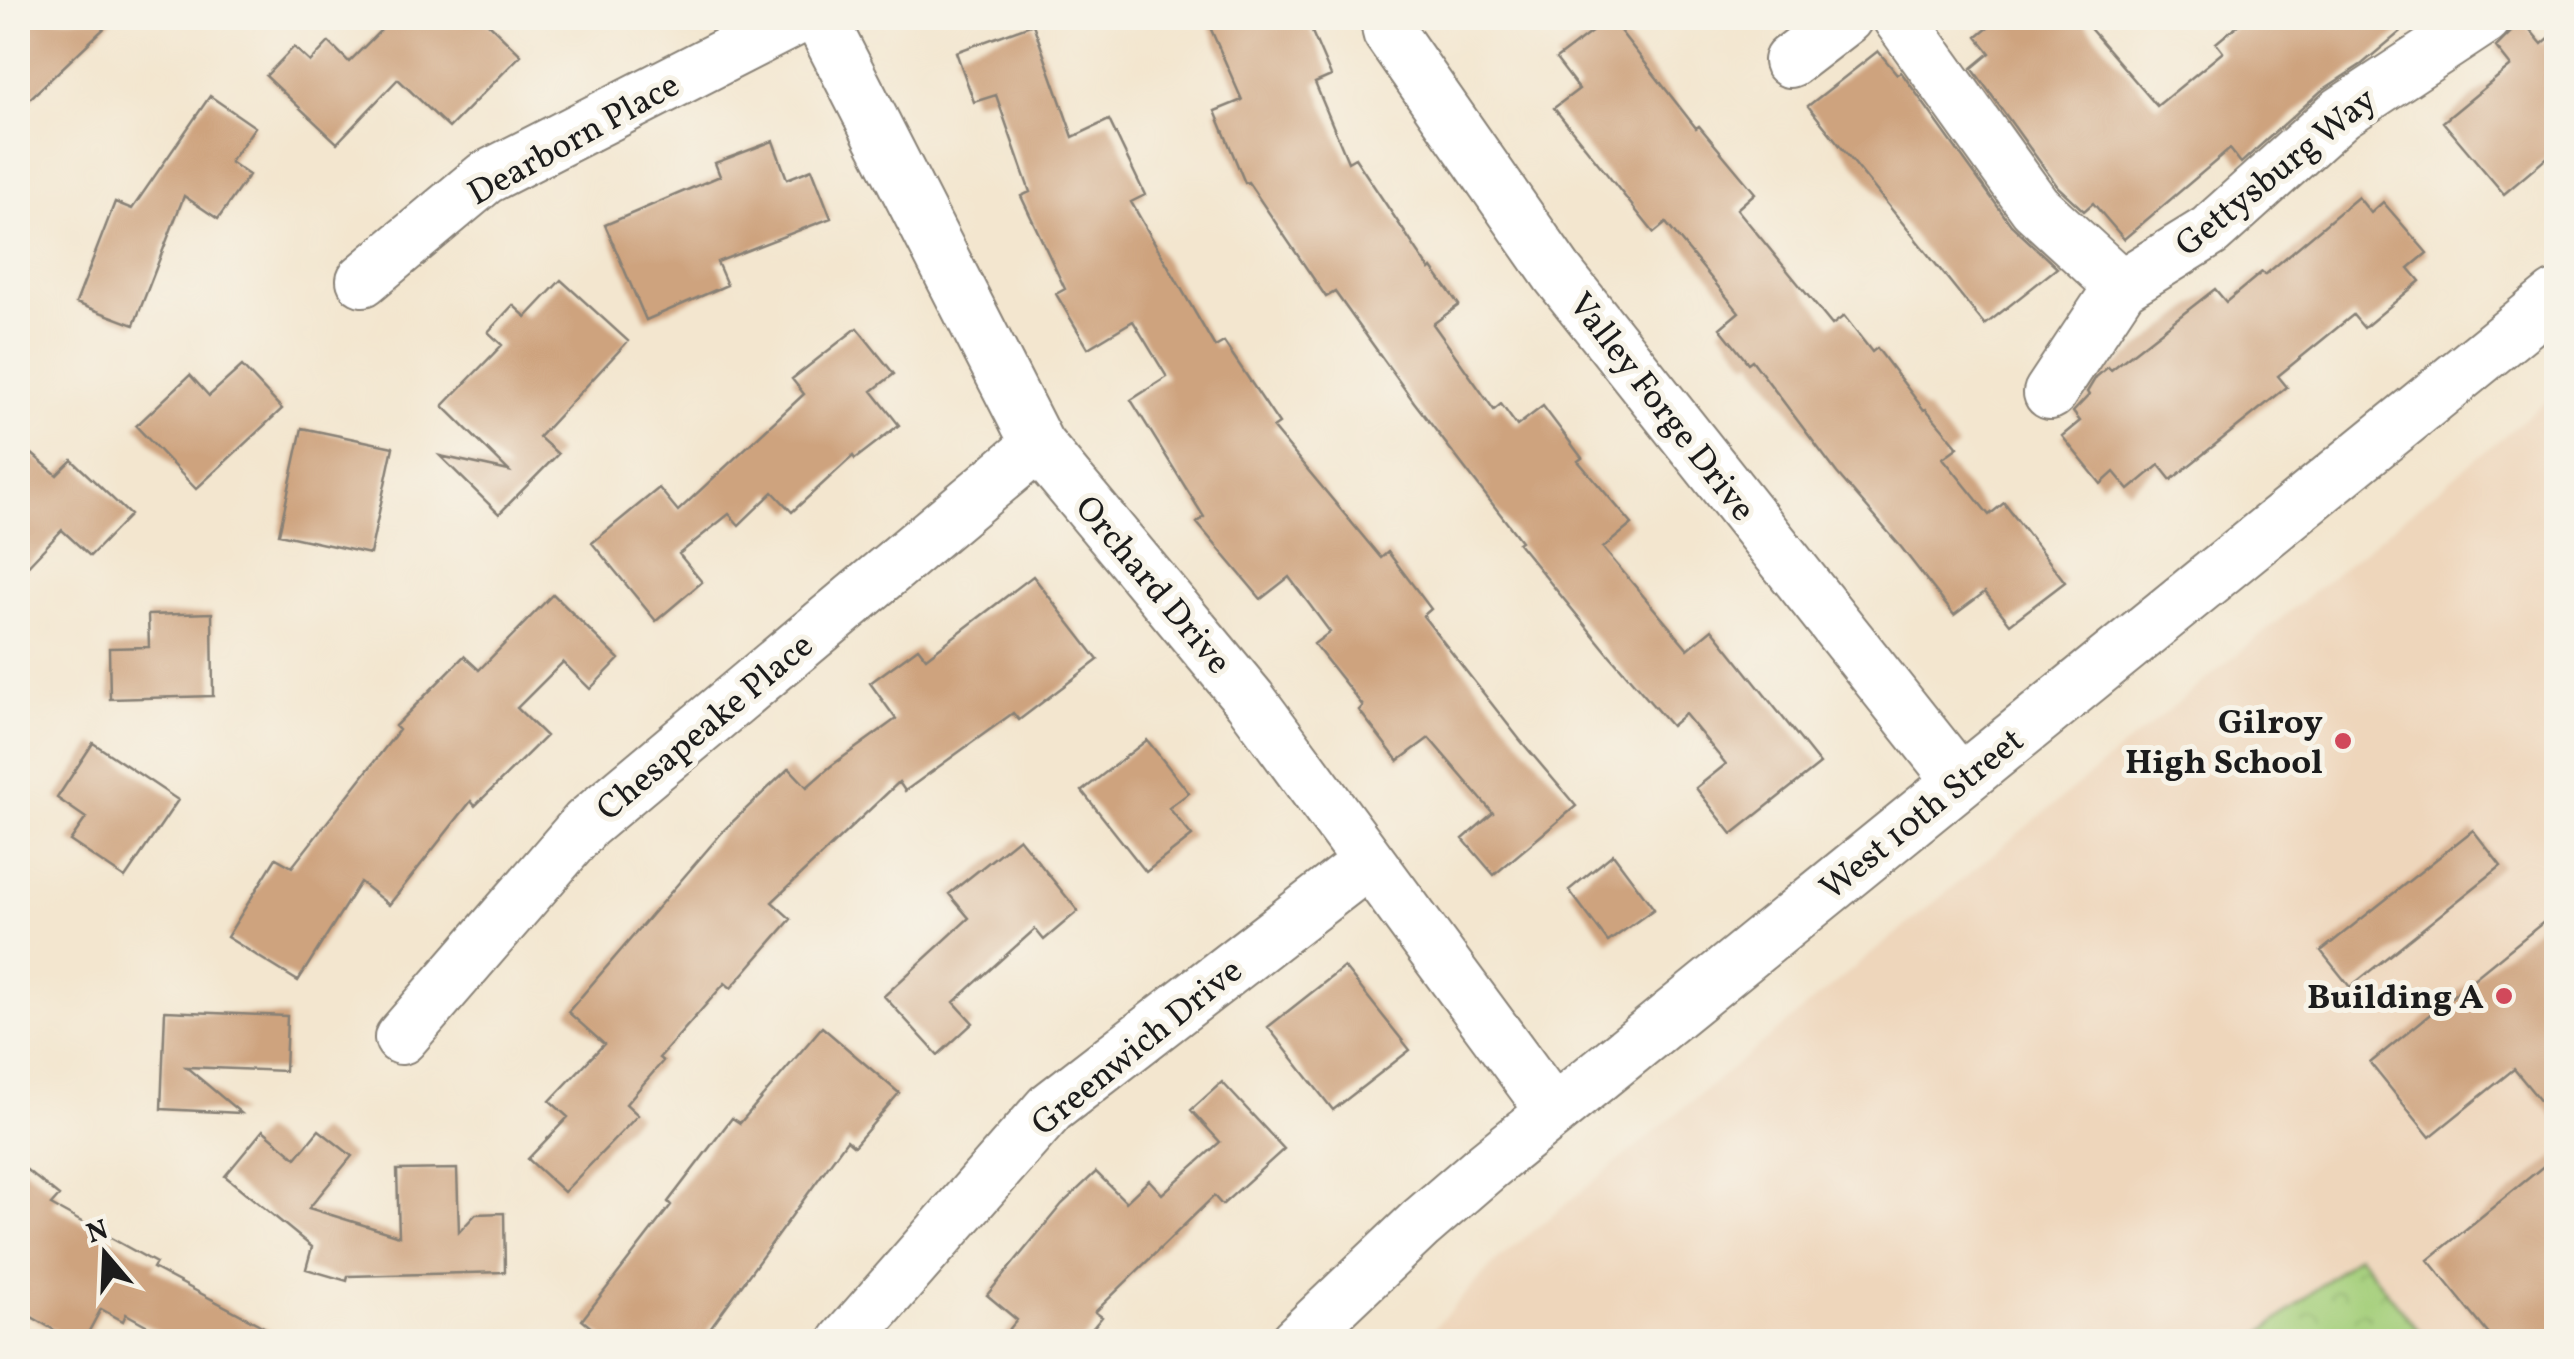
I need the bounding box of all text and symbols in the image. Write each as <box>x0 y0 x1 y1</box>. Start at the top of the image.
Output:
street label: Dearborn Place <box>460 63 689 219</box>
street label: Gettysburg Way <box>2166 77 2387 269</box>
street label: Valley Forge Drive <box>1556 283 1765 532</box>
street label: Orchard Drive <box>1063 486 1241 686</box>
street label: Chesapeake Place <box>587 623 825 833</box>
place label: Gilroy High School <box>2125 700 2323 788</box>
street label: West 10th Street <box>1811 718 2035 913</box>
marker: Gilroy High School <box>2332 730 2354 752</box>
street label: Greenwich Drive <box>1022 948 1253 1148</box>
place label: Building A <box>2307 975 2484 1023</box>
marker: Building A <box>2493 985 2515 1007</box>
north arrow <box>55 1204 155 1304</box>
text: N <box>82 1211 114 1254</box>

